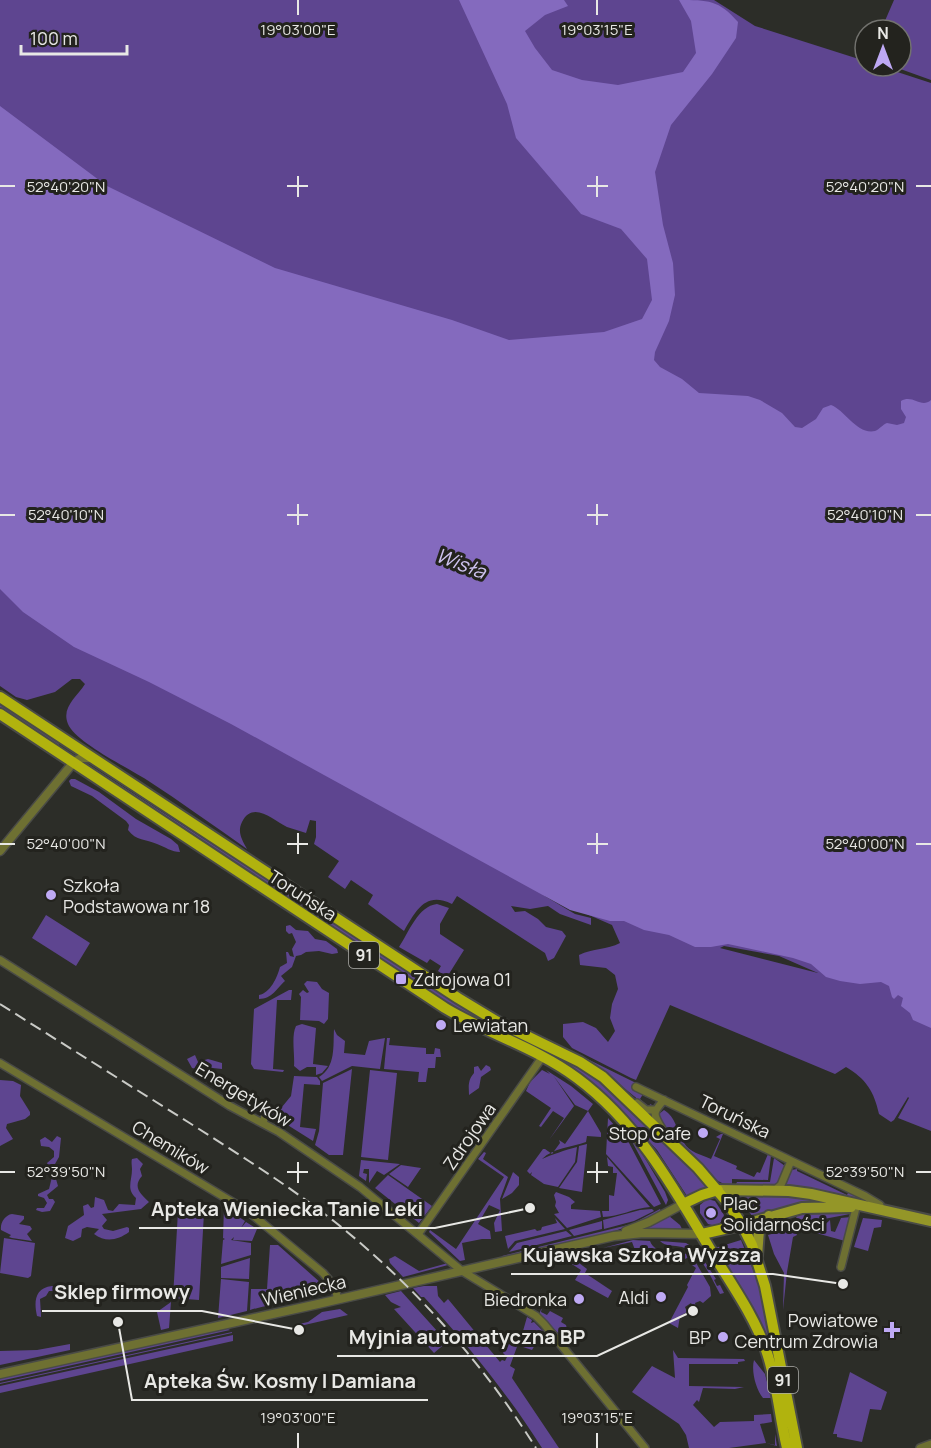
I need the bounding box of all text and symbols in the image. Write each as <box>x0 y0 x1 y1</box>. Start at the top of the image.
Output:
scale bar <box>21 18 128 56</box>
north arrow <box>853 18 913 78</box>
text: 19°03'00"E <box>260 19 336 40</box>
text: 19°03'15"E <box>561 19 633 40</box>
text: N <box>877 22 889 44</box>
text: 100 m <box>30 26 78 50</box>
text: 52°40'20"N <box>27 176 105 197</box>
text: 52°40'20"N <box>826 176 904 197</box>
text: 52°40'10"N <box>28 504 104 525</box>
text: 52°40'10"N <box>827 504 903 525</box>
water label: Wisła <box>432 541 491 585</box>
text: 52°40'00"N <box>26 833 106 854</box>
text: 52°40'00"N <box>825 833 905 854</box>
street label: Toruńska <box>265 864 341 926</box>
place label: Szkoła Podstawowa nr 18 <box>63 873 210 918</box>
marker: Szkoła Podstawowa nr 18 <box>44 888 58 902</box>
road number: 91 <box>349 942 379 968</box>
place label: Zdrojowa 01 <box>413 967 511 991</box>
marker: Zdrojowa 01 <box>394 972 408 986</box>
place label: Lewiatan <box>453 1013 528 1037</box>
marker: Lewiatan <box>434 1018 448 1032</box>
street label: Energetyków <box>192 1056 297 1132</box>
street label: Toruńska <box>695 1089 775 1143</box>
street label: Zdrojowa <box>437 1098 501 1174</box>
street label: Chemików <box>128 1115 214 1180</box>
place label: Stop Cafe <box>609 1121 691 1145</box>
marker: Stop Cafe <box>696 1126 710 1140</box>
text: 52°39'50"N <box>27 1161 105 1182</box>
text: 52°39'50"N <box>826 1161 904 1182</box>
callout: Apteka Wieniecka Tanie Leki <box>139 1190 435 1228</box>
place label: Plac Solidarności <box>723 1191 825 1236</box>
text: Apteka Wieniecka Tanie Leki <box>151 1195 423 1222</box>
marker: Plac Solidarności <box>704 1206 718 1220</box>
callout: Kujawska Szkoła Wyższa <box>511 1236 773 1274</box>
text: Kujawska Szkoła Wyższa <box>523 1241 761 1268</box>
street label: Wieniecka <box>260 1269 348 1311</box>
callout: Sklep firmowy <box>42 1273 202 1311</box>
text: Sklep firmowy <box>54 1278 191 1305</box>
place label: Aldi <box>619 1285 649 1309</box>
place label: Biedronka <box>484 1287 567 1311</box>
marker: Aldi <box>654 1290 668 1304</box>
marker: Biedronka <box>572 1292 586 1306</box>
place label: Powiatowe Centrum Zdrowia <box>735 1308 878 1353</box>
callout: Myjnia automatyczna BP <box>337 1318 597 1356</box>
marker: Powiatowe Centrum Zdrowia <box>883 1321 901 1339</box>
text: Myjnia automatyczna BP <box>349 1323 585 1350</box>
place label: BP <box>689 1325 711 1349</box>
marker: BP <box>716 1330 730 1344</box>
callout: Apteka Św. Kosmy I Damiana <box>132 1362 428 1400</box>
text: Apteka Św. Kosmy I Damiana <box>144 1367 416 1394</box>
road number: 91 <box>768 1367 798 1393</box>
text: 19°03'00"E <box>260 1407 336 1428</box>
text: 19°03'15"E <box>561 1407 633 1428</box>

